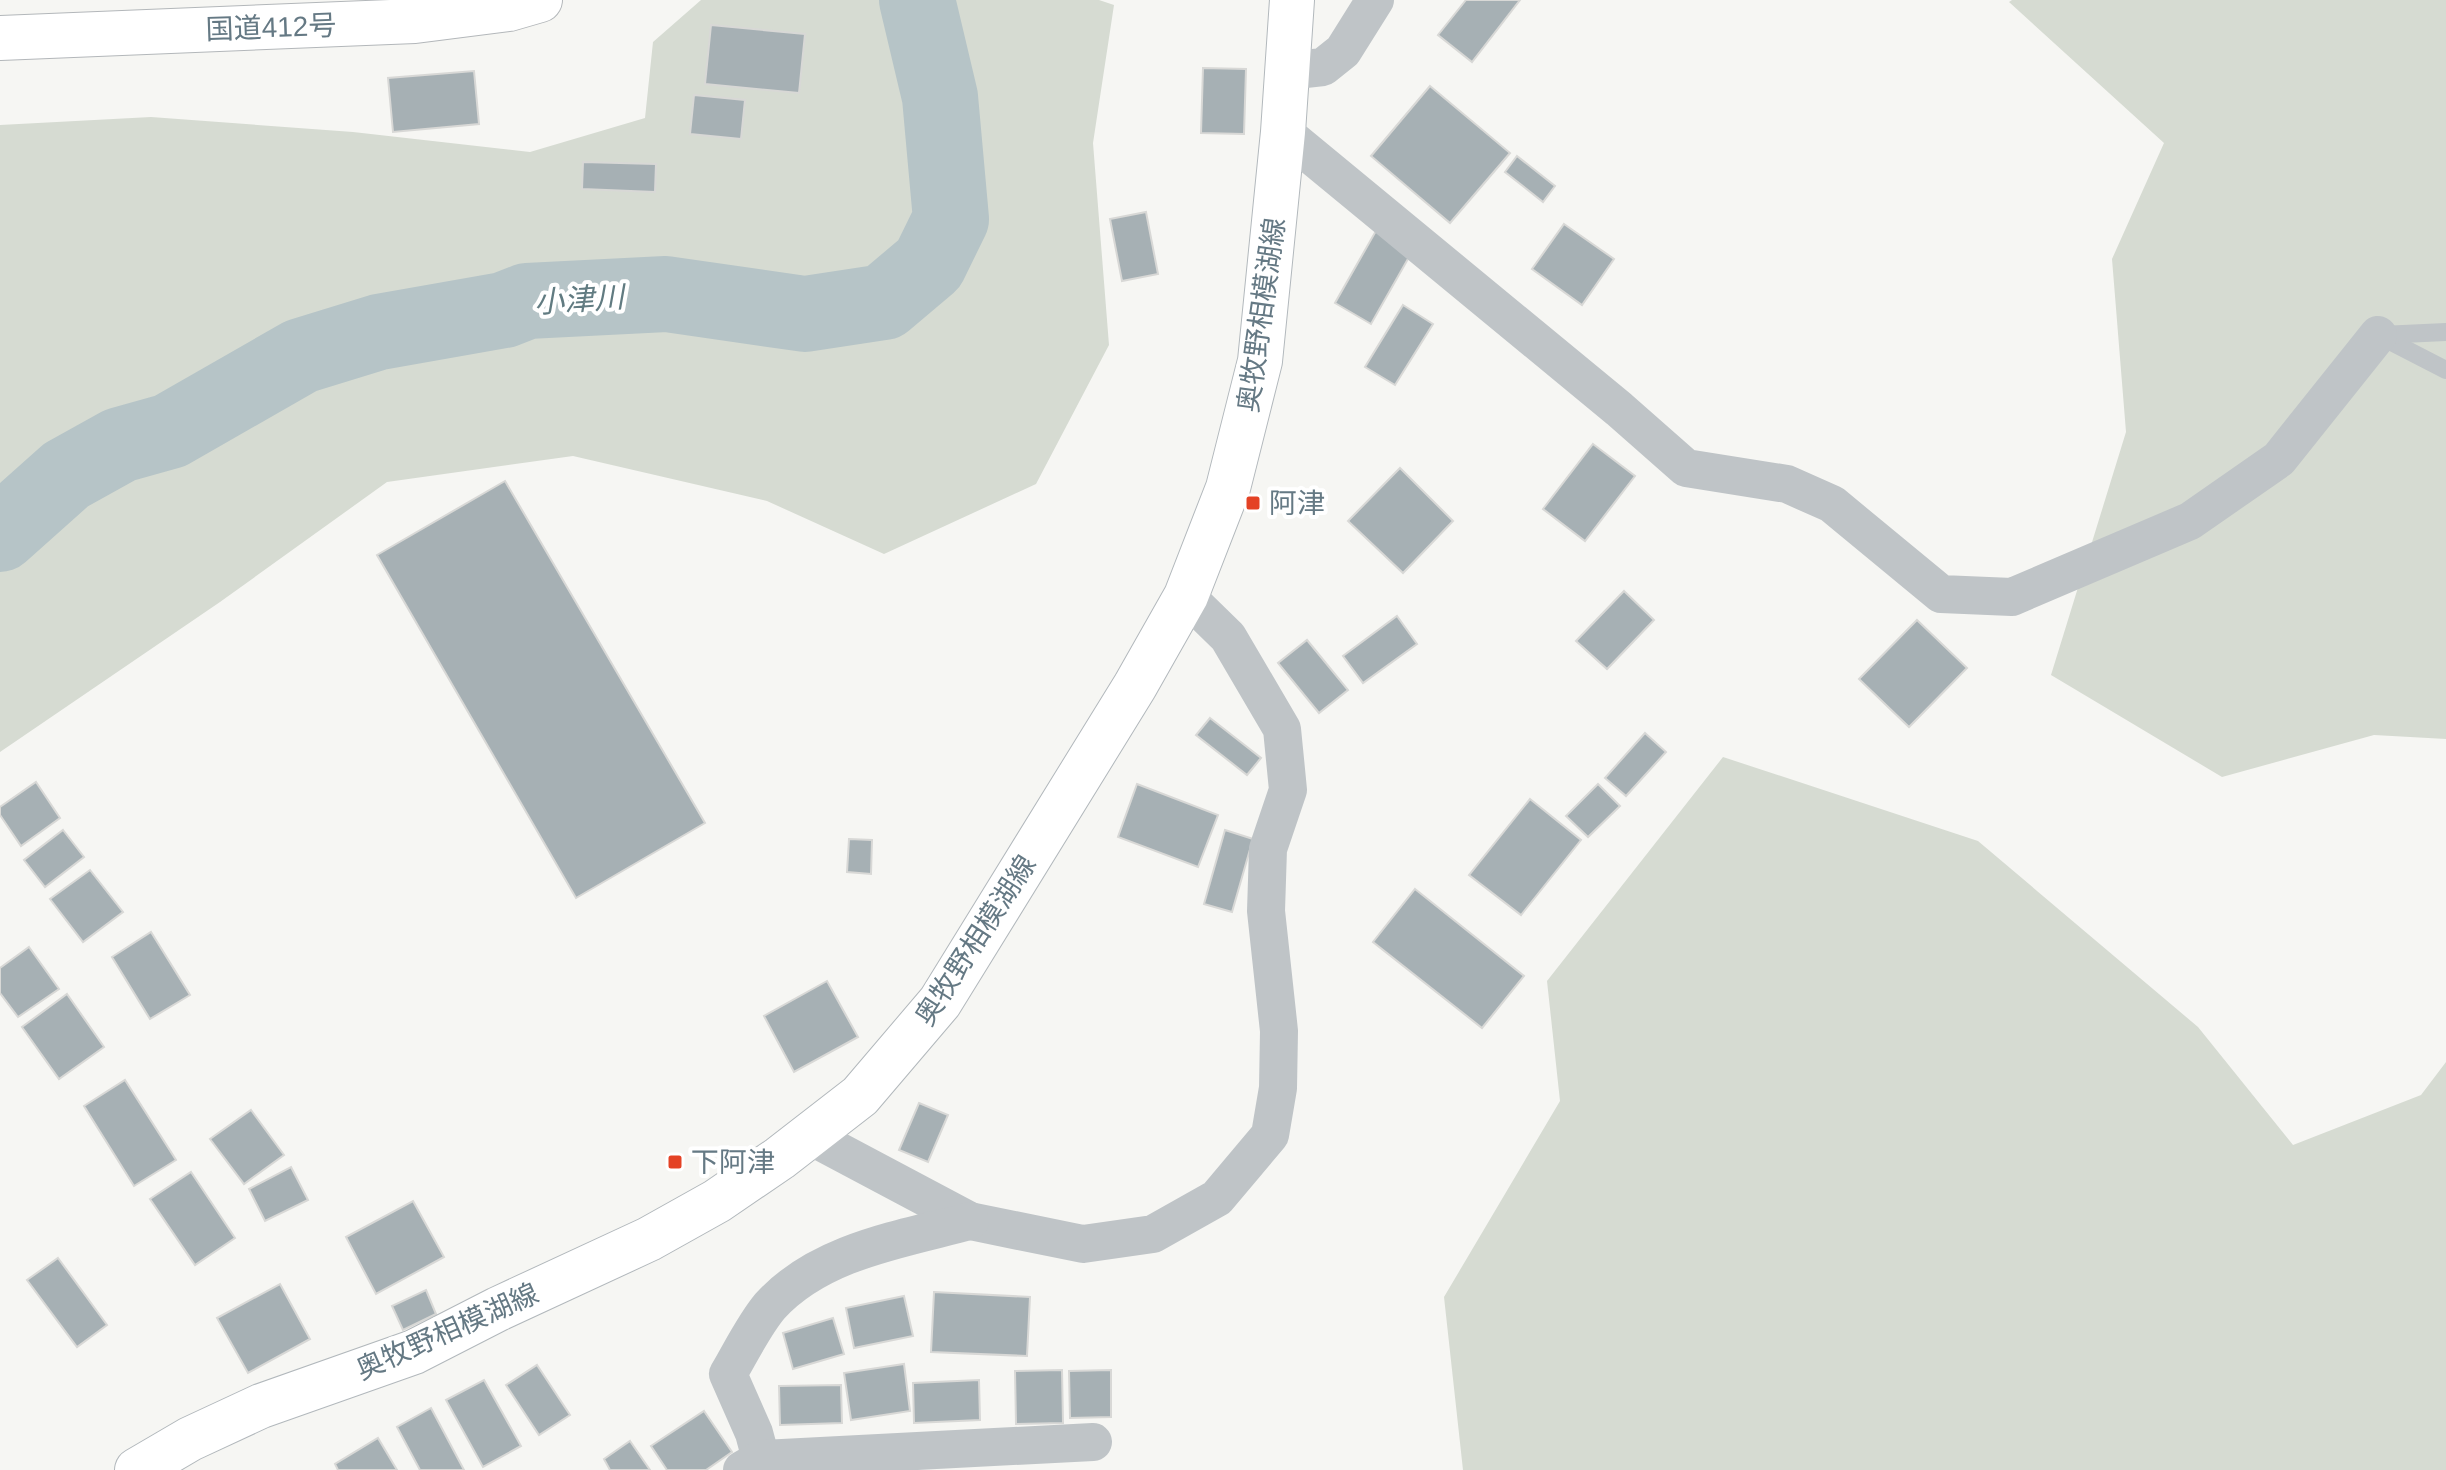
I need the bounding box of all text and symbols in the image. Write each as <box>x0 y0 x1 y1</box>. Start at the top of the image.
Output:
street label: 国道412号 <box>205 10 337 45</box>
street label: 奥牧野相模湖線 <box>1233 216 1290 414</box>
water label: 小津川 <box>533 280 628 319</box>
place label: 阿津 <box>1269 488 1325 519</box>
marker: 阿津 <box>1244 494 1262 512</box>
street label: 奥牧野相模湖線 <box>909 850 1042 1031</box>
place label: 下阿津 <box>691 1147 775 1178</box>
marker: 下阿津 <box>666 1153 684 1171</box>
street label: 奥牧野相模湖線 <box>351 1277 543 1385</box>

